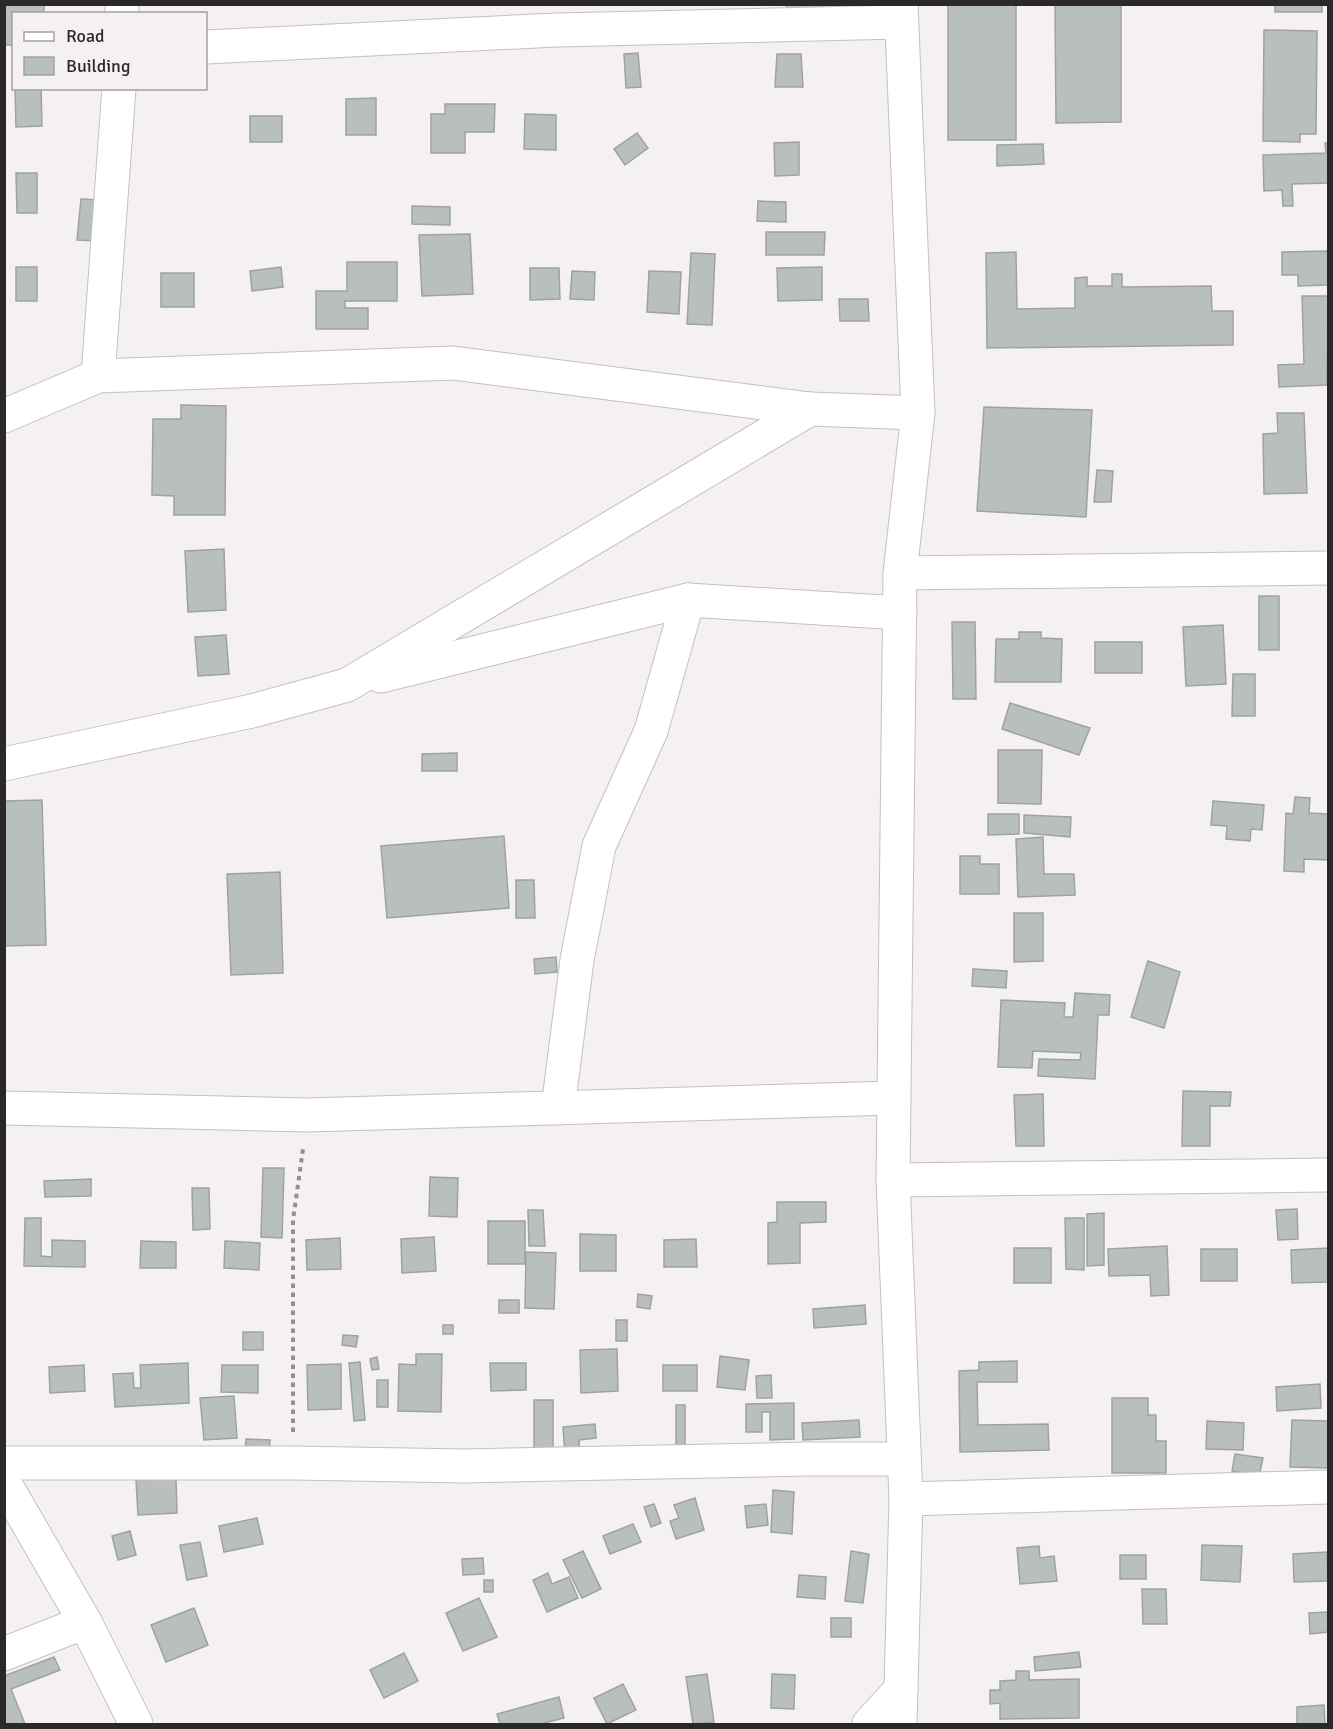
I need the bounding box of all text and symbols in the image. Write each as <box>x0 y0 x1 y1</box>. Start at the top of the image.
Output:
legend <box>12 12 207 90</box>
text: Road <box>66 25 105 47</box>
text: Building <box>66 55 130 77</box>

